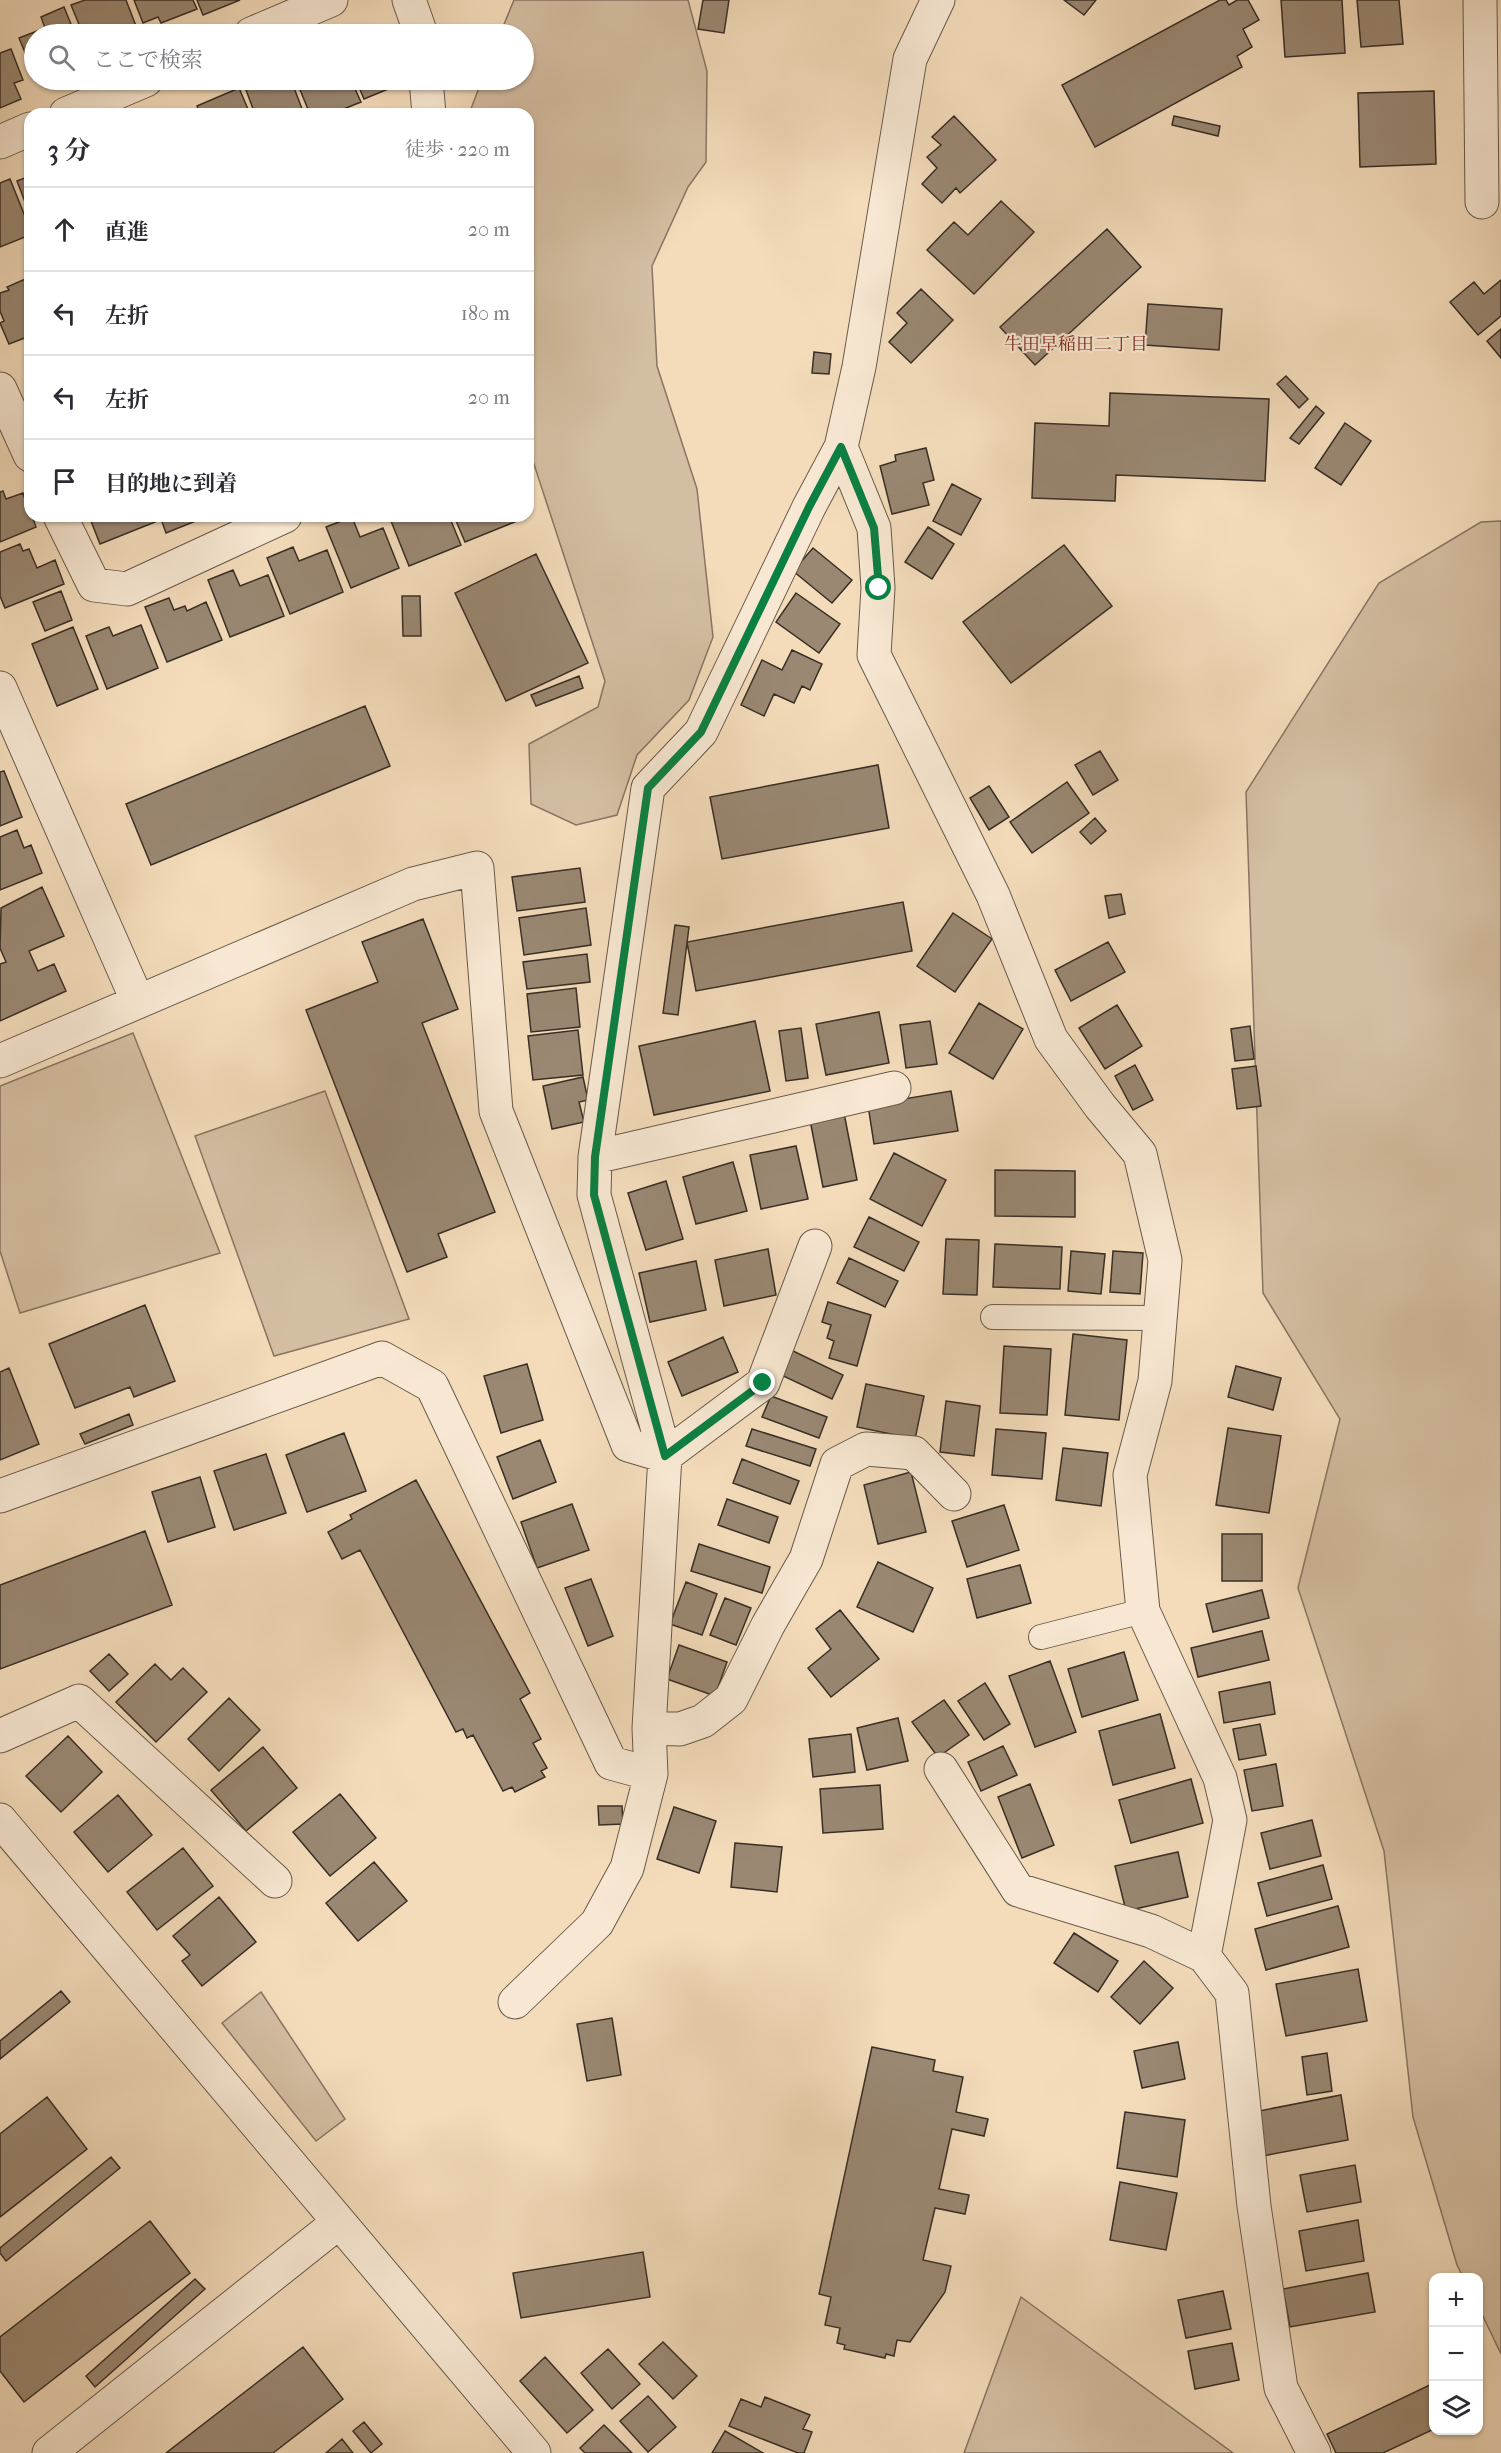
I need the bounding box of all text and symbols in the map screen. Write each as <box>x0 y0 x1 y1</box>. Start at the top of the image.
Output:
search box <box>24 24 534 90</box>
icon: search <box>45 41 78 74</box>
text: ここで検索 <box>93 47 203 73</box>
text: 3 分 <box>48 135 90 166</box>
text: 徒歩 · 220 m <box>405 138 510 161</box>
icon: ahead <box>48 213 81 246</box>
text: 20 m <box>468 218 510 241</box>
text: 直進 <box>105 219 149 245</box>
icon: left <box>48 297 81 330</box>
text: 180 m <box>461 302 510 325</box>
text: 左折 <box>105 303 149 329</box>
district label: 牛田早稲田二丁目 <box>1004 334 1148 355</box>
icon: left <box>48 381 81 414</box>
text: 20 m <box>468 386 510 409</box>
text: 左折 <box>105 387 149 413</box>
icon: arrive <box>48 465 81 498</box>
text: 目的地に到着 <box>105 471 237 497</box>
route start <box>865 574 891 600</box>
route end <box>749 1369 775 1395</box>
map controls <box>1429 2273 1483 2435</box>
button: + <box>1429 2273 1483 2327</box>
button: − <box>1429 2327 1483 2381</box>
button: layers <box>1429 2381 1483 2435</box>

